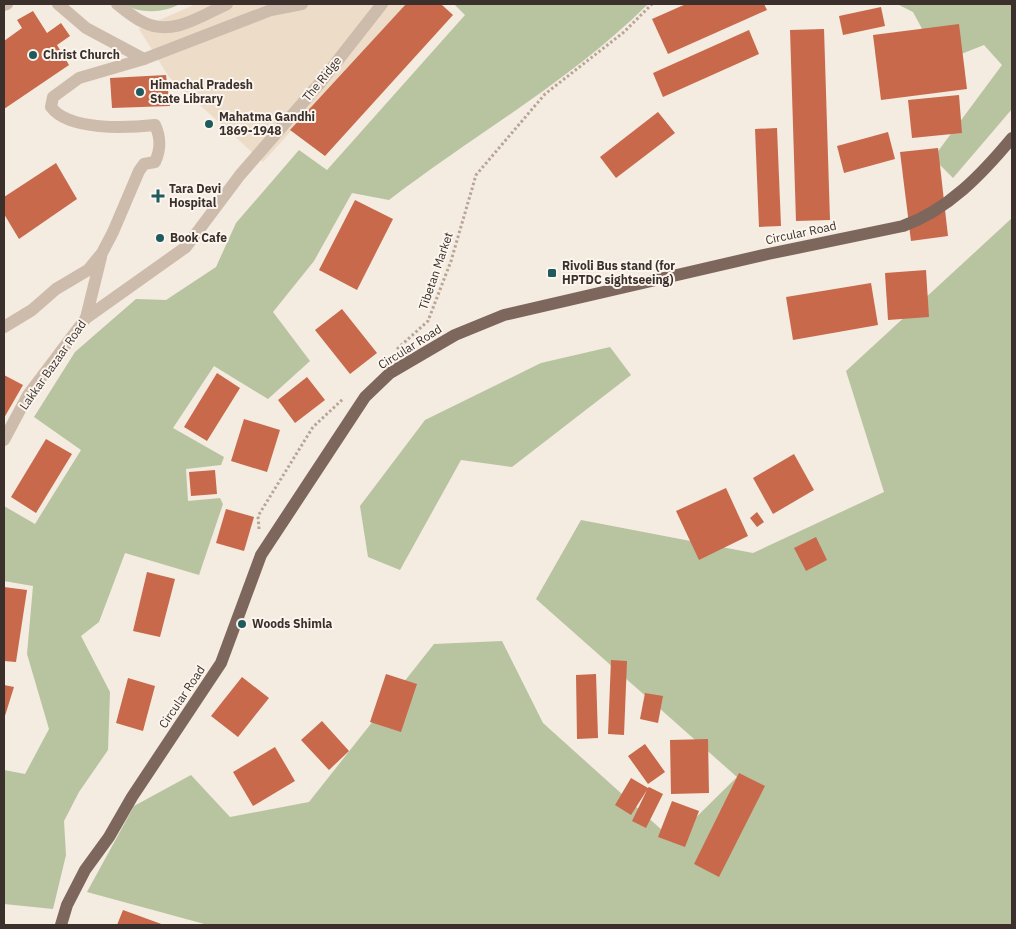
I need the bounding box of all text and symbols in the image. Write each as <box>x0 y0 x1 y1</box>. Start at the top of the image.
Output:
place label: Christ Church <box>43 47 120 62</box>
marker: Christ Church <box>27 49 39 61</box>
street label: The Ridge <box>299 53 345 104</box>
place label: Himachal Pradesh State Library <box>150 77 253 106</box>
marker: Himachal Pradesh State Library <box>134 86 146 98</box>
place label: Mahatma Gandhi 1869-1948 <box>219 109 315 138</box>
marker: Mahatma Gandhi 1869-1948 <box>203 118 215 130</box>
place label: Tara Devi Hospital <box>169 181 221 210</box>
marker: Tara Devi Hospital <box>151 189 165 203</box>
street label: Circular Road <box>764 218 838 247</box>
place label: Book Cafe <box>170 230 227 245</box>
street label: Tibetan Market <box>415 230 456 312</box>
marker: Book Cafe <box>154 232 166 244</box>
place label: Rivoli Bus stand (for HPTDC sightseeing) <box>562 258 675 287</box>
marker: Rivoli Bus stand (for HPTDC sightseeing) <box>546 267 558 279</box>
street label: Lakkar Bazaar Road <box>16 317 89 412</box>
street label: Circular Road <box>375 321 444 372</box>
place label: Woods Shimla <box>252 616 333 631</box>
marker: Woods Shimla <box>236 618 248 630</box>
street label: Circular Road <box>155 663 208 731</box>

